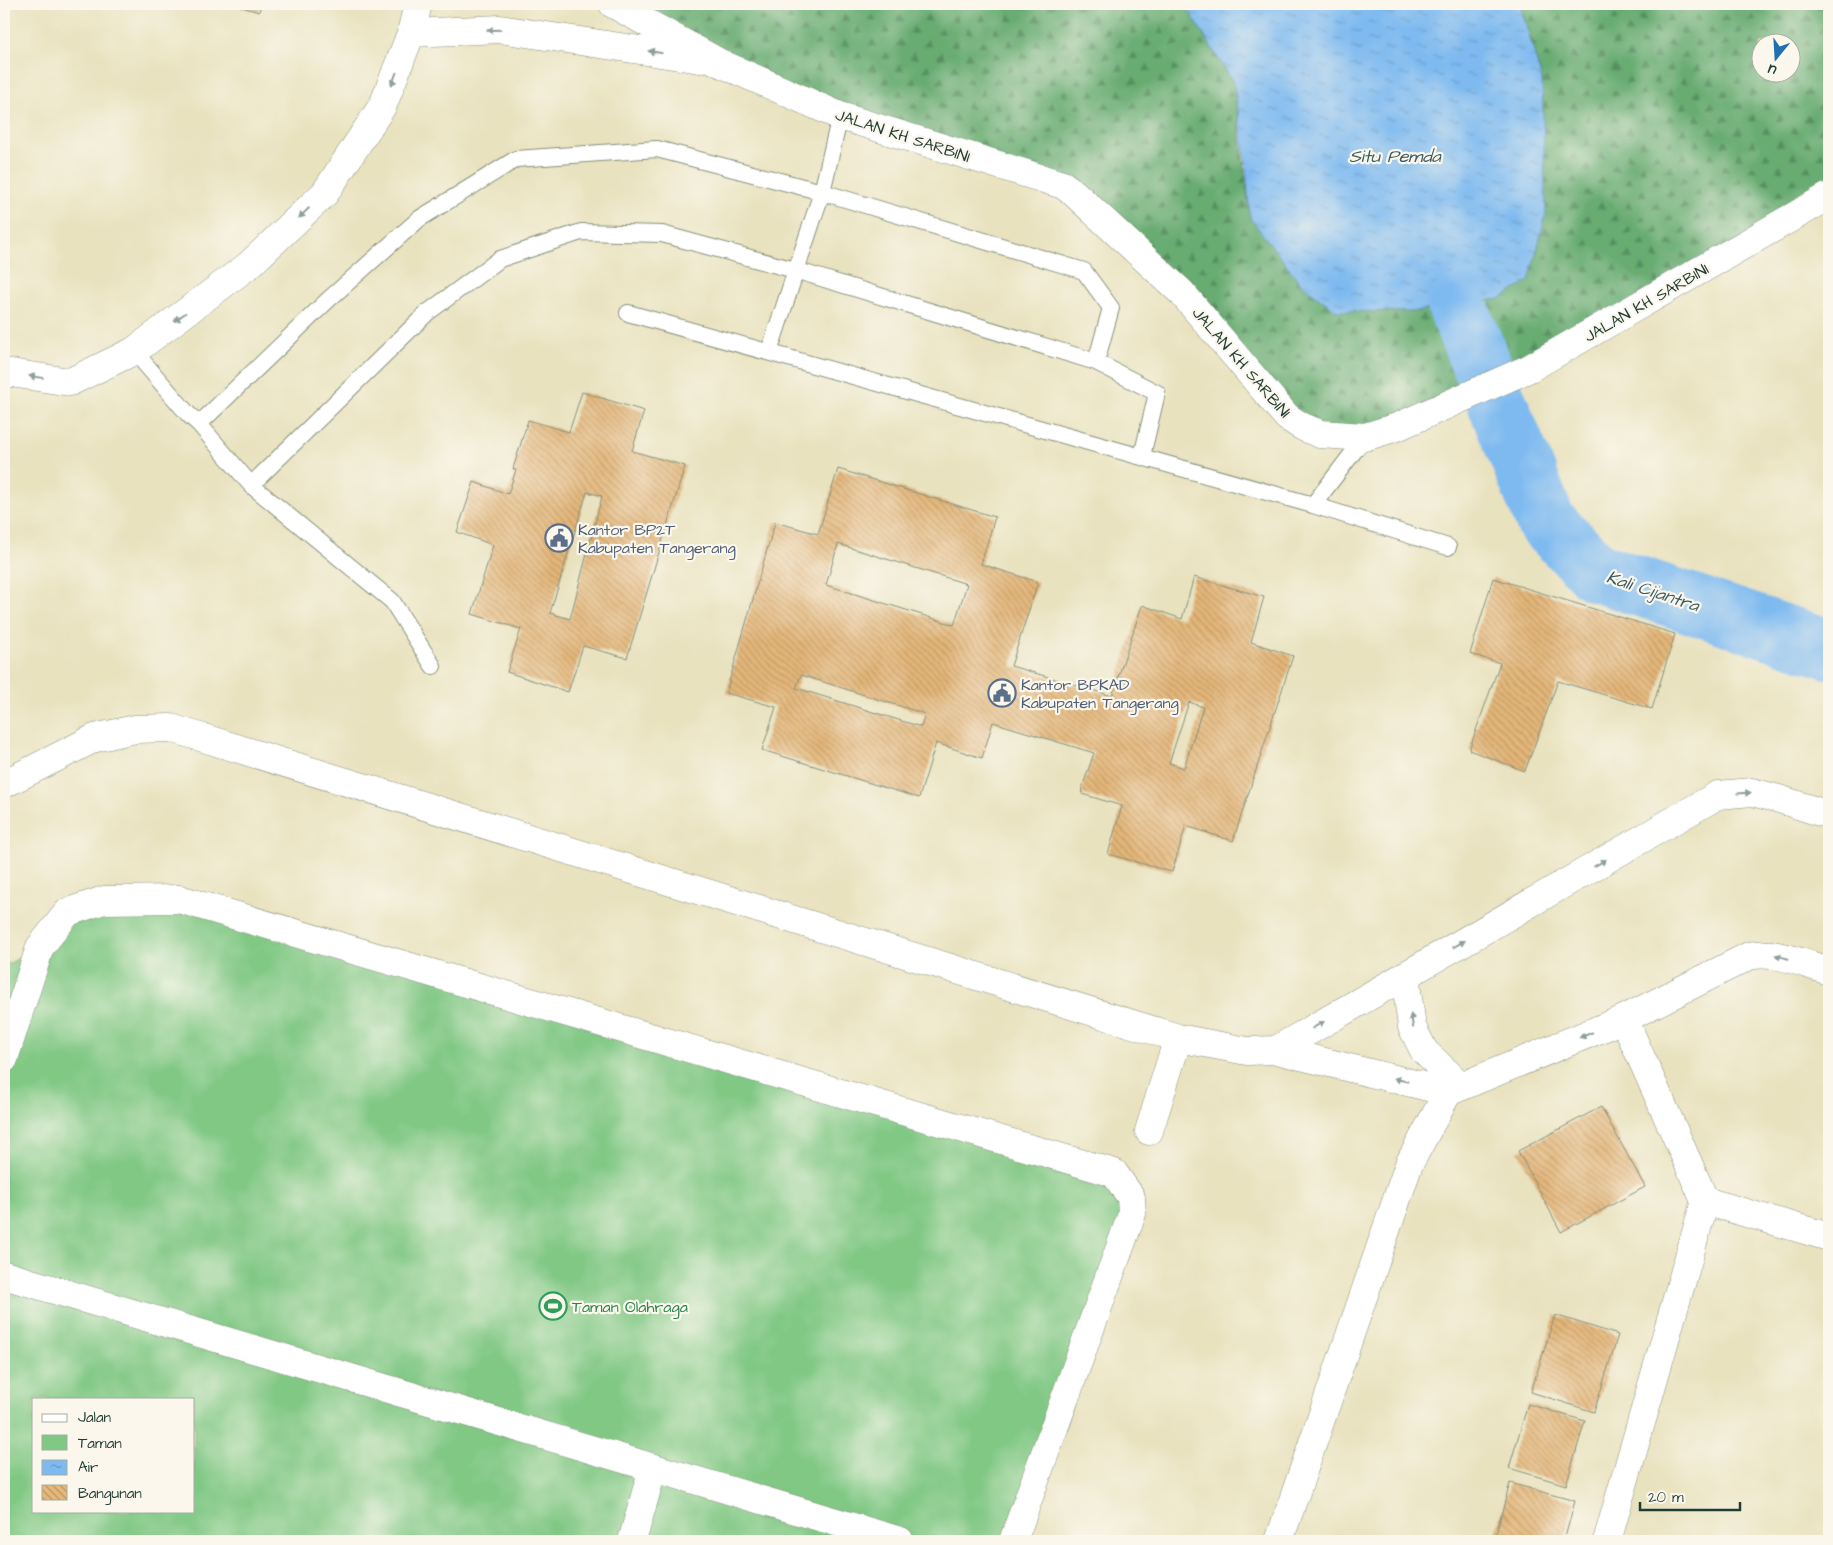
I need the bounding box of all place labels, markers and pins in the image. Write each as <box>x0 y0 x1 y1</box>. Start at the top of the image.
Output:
place label: Kantor BP2T Kabupaten Tangerang <box>578 519 736 560</box>
public building icon: Kantor BP2T Kabupaten Tangerang <box>544 523 574 553</box>
place label: Kantor BPKAD Kabupaten Tangerang <box>1021 674 1179 715</box>
public building icon: Kantor BPKAD Kabupaten Tangerang <box>987 678 1017 708</box>
sports icon: Taman Olahraga <box>538 1291 568 1321</box>
place label: Taman Olahraga <box>572 1296 688 1319</box>

